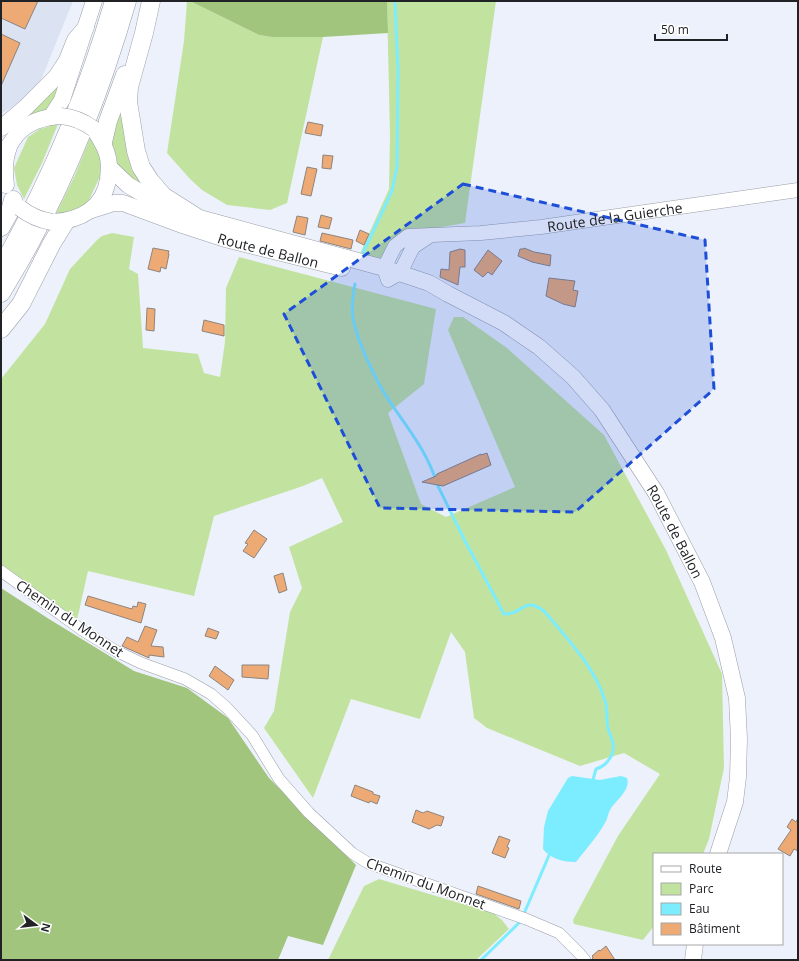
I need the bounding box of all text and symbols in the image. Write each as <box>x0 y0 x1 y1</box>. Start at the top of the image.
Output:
scale bar <box>655 16 727 42</box>
text: 50 m <box>661 21 689 38</box>
street label: Route de la Guierche <box>546 197 684 236</box>
street label: Route de Ballon <box>216 228 321 271</box>
street label: Route de Ballon <box>643 481 708 581</box>
street label: Chemin du Monnet <box>13 575 127 661</box>
street label: Chemin du Monnet <box>364 853 488 913</box>
legend <box>653 853 783 945</box>
text: Route <box>689 860 722 877</box>
text: Parc <box>689 880 714 897</box>
text: Eau <box>689 900 710 917</box>
north arrow <box>16 905 56 945</box>
text: Bâtiment <box>689 920 740 937</box>
text: N <box>38 921 55 934</box>

